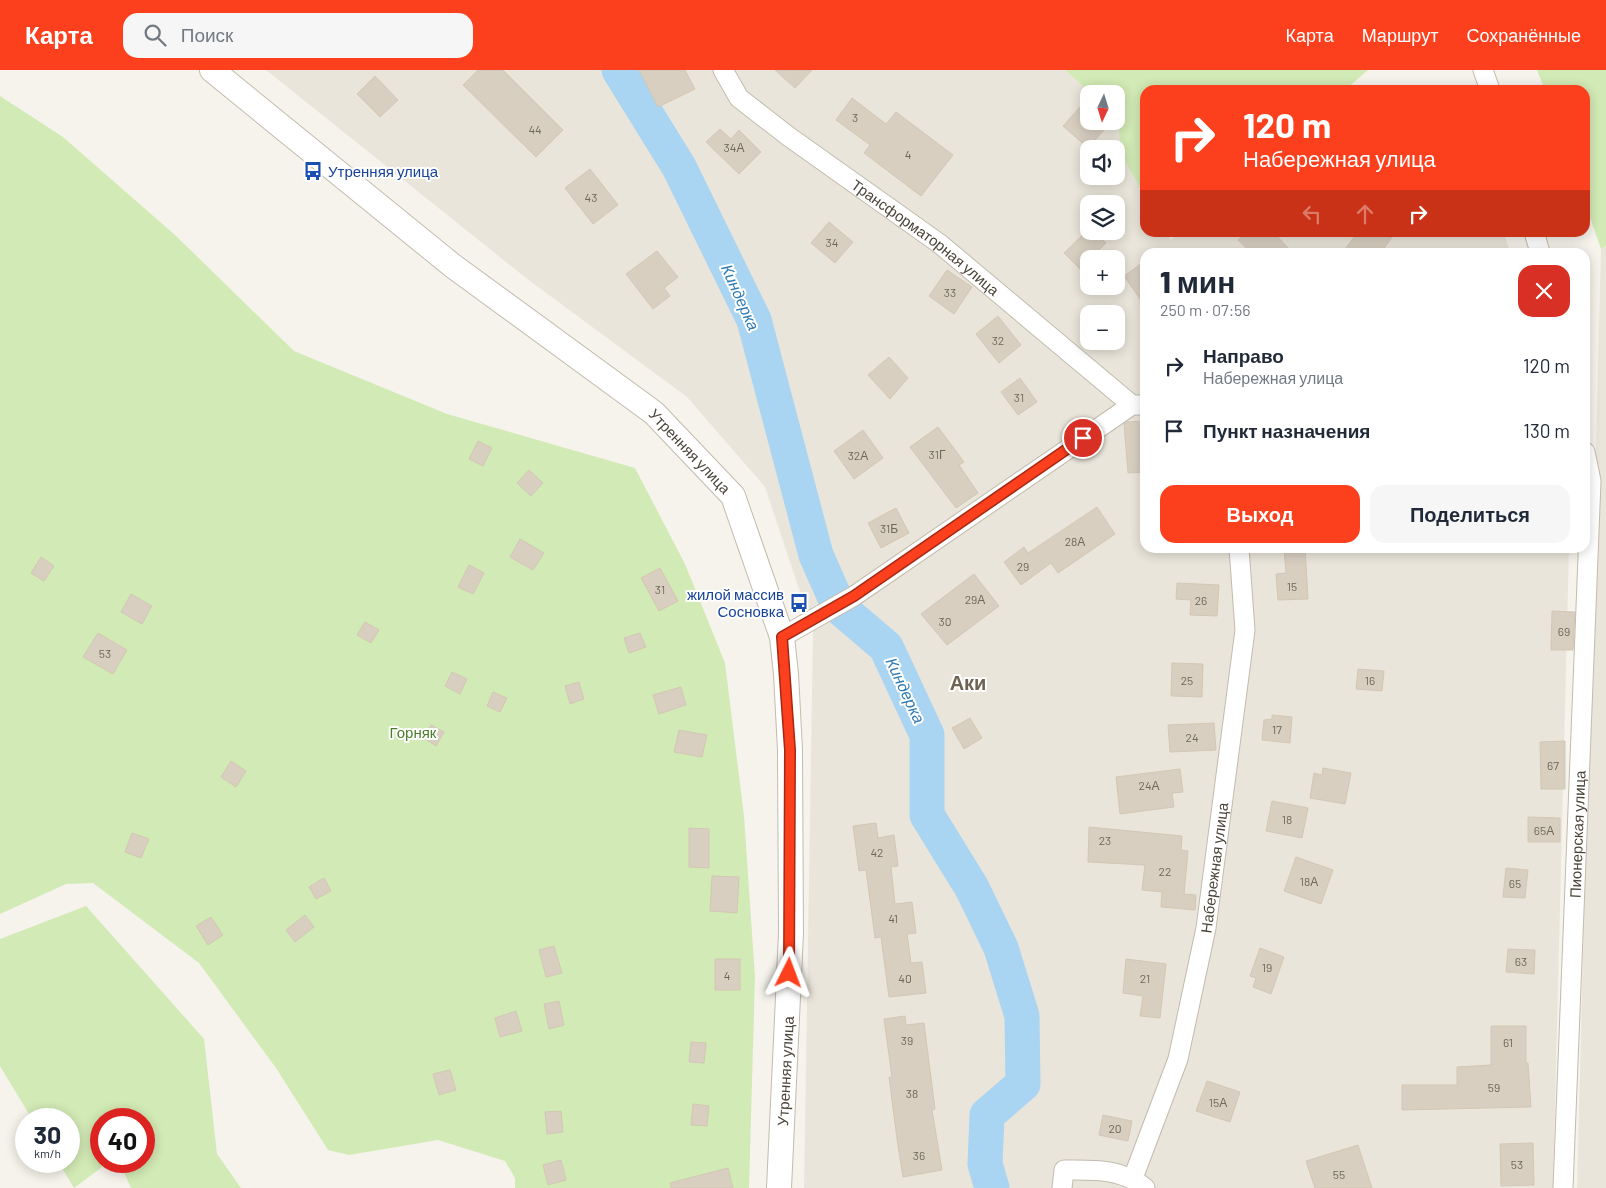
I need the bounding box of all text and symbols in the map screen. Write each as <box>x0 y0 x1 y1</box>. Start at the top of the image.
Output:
search box <box>123 13 473 58</box>
text: Карта <box>25 20 93 49</box>
icon: search <box>141 21 169 49</box>
text: Поиск <box>181 23 233 46</box>
text: Карта <box>1286 24 1334 46</box>
text: Маршрут <box>1362 24 1438 46</box>
text: Сохранённые <box>1466 24 1581 46</box>
north arrow <box>1080 85 1125 130</box>
map controls <box>1080 85 1125 350</box>
text: 120 m <box>1243 103 1331 145</box>
icon: right <box>1160 105 1225 170</box>
house number: 3 <box>852 110 858 124</box>
house number: 44 <box>528 122 542 136</box>
house number: 34А <box>724 140 744 154</box>
button: sound <box>1080 140 1125 185</box>
text: Набережная улица <box>1243 145 1436 171</box>
house number: 4 <box>905 147 911 161</box>
bus stop icon: Утренняя улица <box>302 160 324 182</box>
place label: Утренняя улица <box>328 162 439 180</box>
street label: Трансформаторная улица <box>848 175 1003 299</box>
house number: 43 <box>585 190 597 204</box>
button: layers <box>1080 195 1125 240</box>
icon: left <box>1298 200 1326 228</box>
icon: ahead <box>1351 200 1379 228</box>
icon: right <box>1404 200 1432 228</box>
house number: 34 <box>826 235 838 249</box>
button: + <box>1080 250 1125 295</box>
water label: Киндерка <box>718 261 764 333</box>
text: 1 мин <box>1160 263 1235 299</box>
button: close <box>1518 265 1570 317</box>
house number: 33 <box>944 285 956 299</box>
text: 250 m · 07:56 <box>1160 300 1251 319</box>
button: − <box>1080 305 1125 350</box>
house number: 32 <box>992 333 1004 347</box>
text: Направо <box>1203 344 1284 367</box>
icon: right <box>1160 352 1188 380</box>
text: 120 m <box>1523 354 1570 377</box>
text: Набережная улица <box>1203 368 1343 387</box>
house number: 31 <box>1014 390 1024 404</box>
street label: Утренняя улица <box>646 405 735 498</box>
pin <box>1062 417 1104 459</box>
icon: arrive <box>1160 417 1188 445</box>
text: Пункт назначения <box>1203 419 1370 442</box>
text: 130 m <box>1523 419 1570 442</box>
icon: arrive <box>1069 424 1097 452</box>
house number: 31Г <box>929 447 946 461</box>
house number: 32А <box>848 448 868 462</box>
button: Выход <box>1160 485 1360 543</box>
button: Поделиться <box>1370 485 1570 543</box>
house number: 31Б <box>880 521 898 535</box>
house number: 28А <box>1065 534 1085 548</box>
house number: 29 <box>1017 559 1029 573</box>
house number: 15 <box>1287 579 1297 593</box>
house number: 31 <box>655 582 665 596</box>
place label: жилой массив Сосновка <box>687 585 785 620</box>
bus stop icon: жилой массив Сосновка <box>788 592 810 614</box>
house number: 29А <box>965 592 985 606</box>
house number: 26 <box>1195 593 1207 607</box>
house number: 30 <box>939 614 951 628</box>
house number: 69 <box>1558 624 1570 638</box>
house number: 53 <box>99 646 111 660</box>
water label: Киндерка <box>883 654 929 726</box>
district label: Аки <box>950 670 986 694</box>
house number: 25 <box>1181 673 1193 687</box>
house number: 16 <box>1365 673 1375 687</box>
house number: 17 <box>1272 722 1282 736</box>
park label: Горняк <box>390 723 437 741</box>
house number: 24 <box>1185 730 1199 744</box>
house number: 67 <box>1547 758 1559 772</box>
street label: Пионерская улица <box>1565 769 1589 898</box>
house number: 24А <box>1138 778 1160 792</box>
street label: Набережная улица <box>1196 801 1231 934</box>
house number: 18 <box>1282 812 1292 826</box>
house number: 65А <box>1534 823 1554 837</box>
house number: 23 <box>1099 833 1111 847</box>
house number: 42 <box>870 845 884 859</box>
house number: 22 <box>1159 864 1171 878</box>
house number: 18А <box>1300 874 1318 888</box>
house number: 65 <box>1509 876 1521 890</box>
house number: 41 <box>888 911 898 925</box>
position arrow <box>762 946 814 998</box>
house number: 63 <box>1515 954 1527 968</box>
house number: 19 <box>1262 960 1272 974</box>
house number: 4 <box>724 968 730 982</box>
house number: 40 <box>898 971 912 985</box>
house number: 21 <box>1140 971 1150 985</box>
street label: Утренняя улица <box>773 1015 797 1126</box>
house number: 39 <box>901 1033 913 1047</box>
house number: 61 <box>1503 1035 1513 1049</box>
house number: 59 <box>1488 1080 1500 1094</box>
house number: 38 <box>906 1086 918 1100</box>
house number: 15А <box>1209 1095 1227 1109</box>
speed limit sign: 40 <box>90 1108 155 1173</box>
text: 30 <box>34 1119 61 1149</box>
house number: 20 <box>1108 1121 1122 1135</box>
text: km/h <box>34 1146 61 1160</box>
house number: 36 <box>913 1148 925 1162</box>
house number: 53 <box>1511 1157 1523 1171</box>
house number: 55 <box>1333 1167 1345 1181</box>

